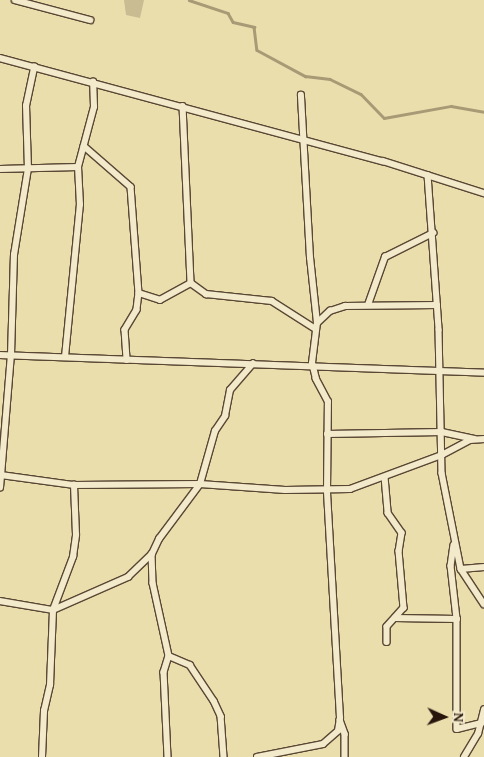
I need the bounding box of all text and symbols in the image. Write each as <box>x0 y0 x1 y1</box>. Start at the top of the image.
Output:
north arrow <box>419 692 469 742</box>
text: N <box>449 712 469 723</box>

